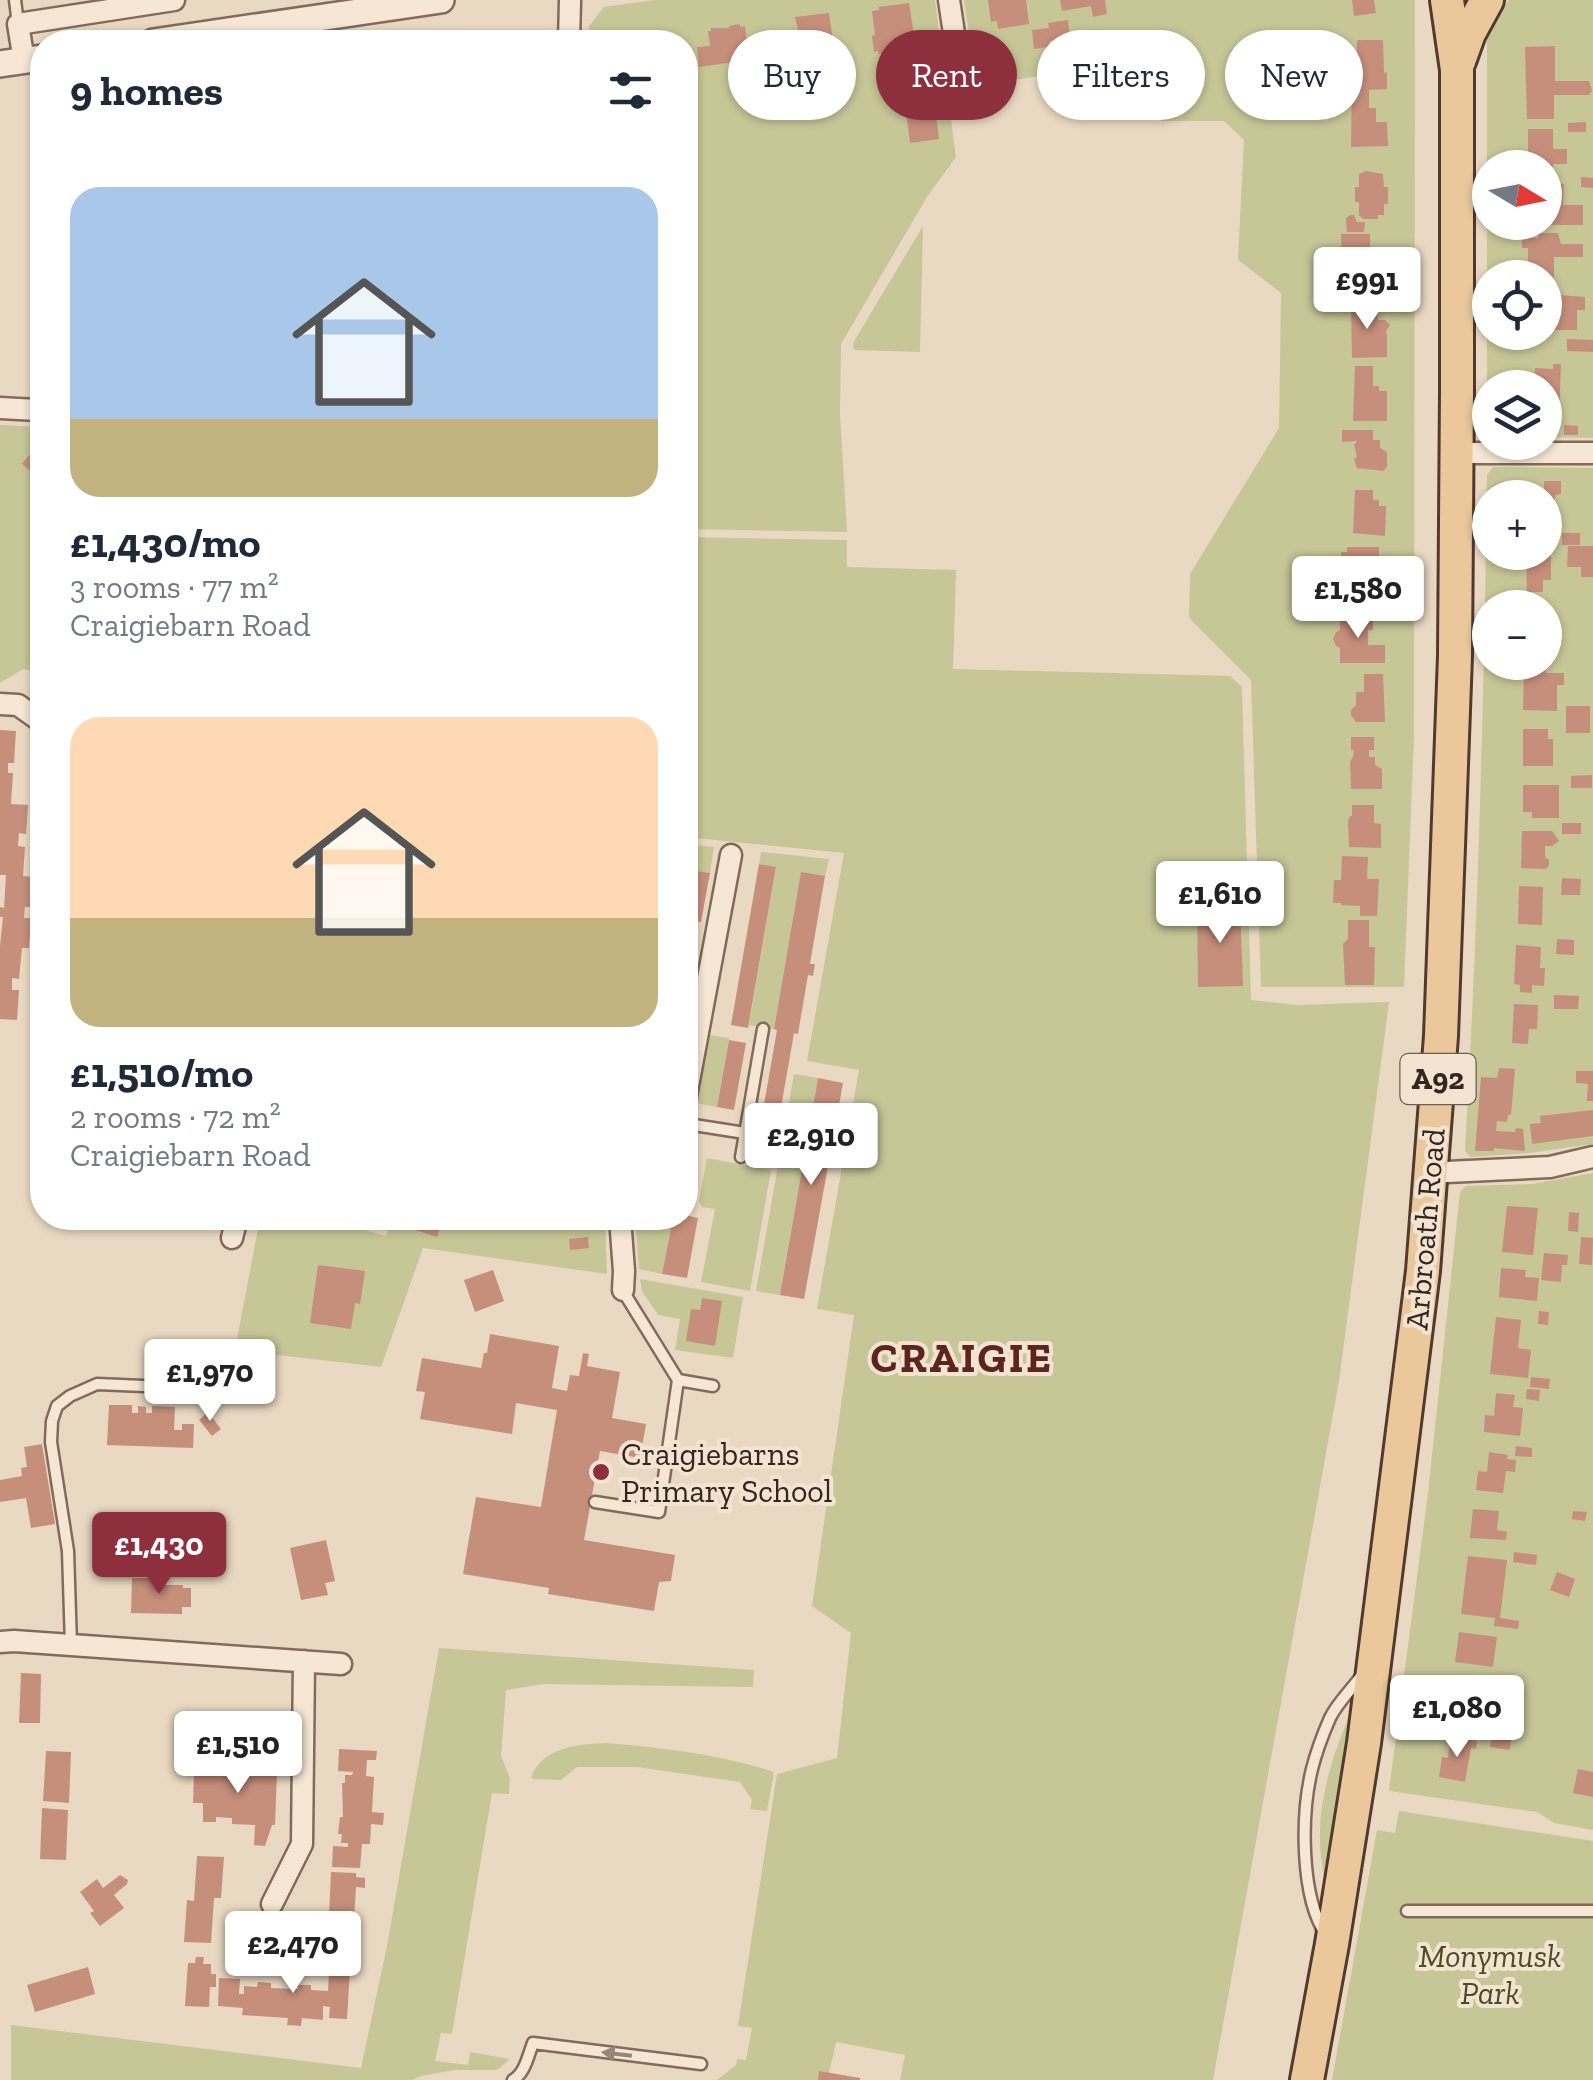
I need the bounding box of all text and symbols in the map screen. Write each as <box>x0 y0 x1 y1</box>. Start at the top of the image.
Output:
chip: Buy <box>728 30 856 120</box>
chip: Rent <box>876 30 1017 120</box>
chip: Filters <box>1037 30 1205 120</box>
chip: New <box>1225 30 1363 120</box>
icon: filters <box>603 63 658 118</box>
text: 9 homes <box>70 65 223 116</box>
north arrow <box>1472 150 1562 240</box>
map controls <box>1472 150 1562 680</box>
pin: £991 <box>1308 247 1426 332</box>
icon: home <box>274 252 454 432</box>
text: £991 <box>1335 260 1399 298</box>
button: locate <box>1472 260 1562 350</box>
button: layers <box>1472 370 1562 460</box>
button: + <box>1472 480 1562 570</box>
text: £1,430/mo <box>70 517 261 568</box>
pin: £1,580 <box>1277 556 1439 641</box>
text: 3 rooms · 77 m² <box>70 568 278 606</box>
text: £1,580 <box>1314 569 1402 607</box>
button: − <box>1472 590 1562 680</box>
text: Craigiebarn Road <box>70 606 310 644</box>
icon: home <box>274 782 454 962</box>
pin: £1,610 <box>1139 861 1301 946</box>
text: £1,610 <box>1178 874 1262 912</box>
text: £1,510/mo <box>70 1047 253 1098</box>
road number: A92 <box>1400 1054 1476 1104</box>
text: 2 rooms · 72 m² <box>70 1098 281 1136</box>
pin: £2,910 <box>730 1103 892 1188</box>
text: £2,910 <box>767 1116 855 1154</box>
street label: Arbroath Road <box>1397 1126 1453 1331</box>
text: Craigiebarn Road <box>70 1136 310 1174</box>
district label: CRAIGIE <box>871 1332 1053 1383</box>
pin: £1,970 <box>129 1339 291 1424</box>
text: £1,970 <box>166 1352 254 1390</box>
place label: Craigiebarns Primary School <box>621 1435 832 1510</box>
marker: Craigiebarns Primary School <box>590 1461 612 1483</box>
pin: £1,430 <box>78 1512 240 1597</box>
text: £1,430 <box>114 1525 204 1563</box>
pin: £1,080 <box>1376 1675 1538 1760</box>
text: £1,080 <box>1412 1688 1502 1726</box>
pin: £1,510 <box>157 1711 319 1796</box>
text: £1,510 <box>196 1724 280 1762</box>
pin: £2,470 <box>212 1911 374 1996</box>
text: £2,470 <box>247 1924 339 1962</box>
park label: Monymusk Park <box>1419 1937 1561 2012</box>
one-way arrow <box>601 2045 632 2061</box>

